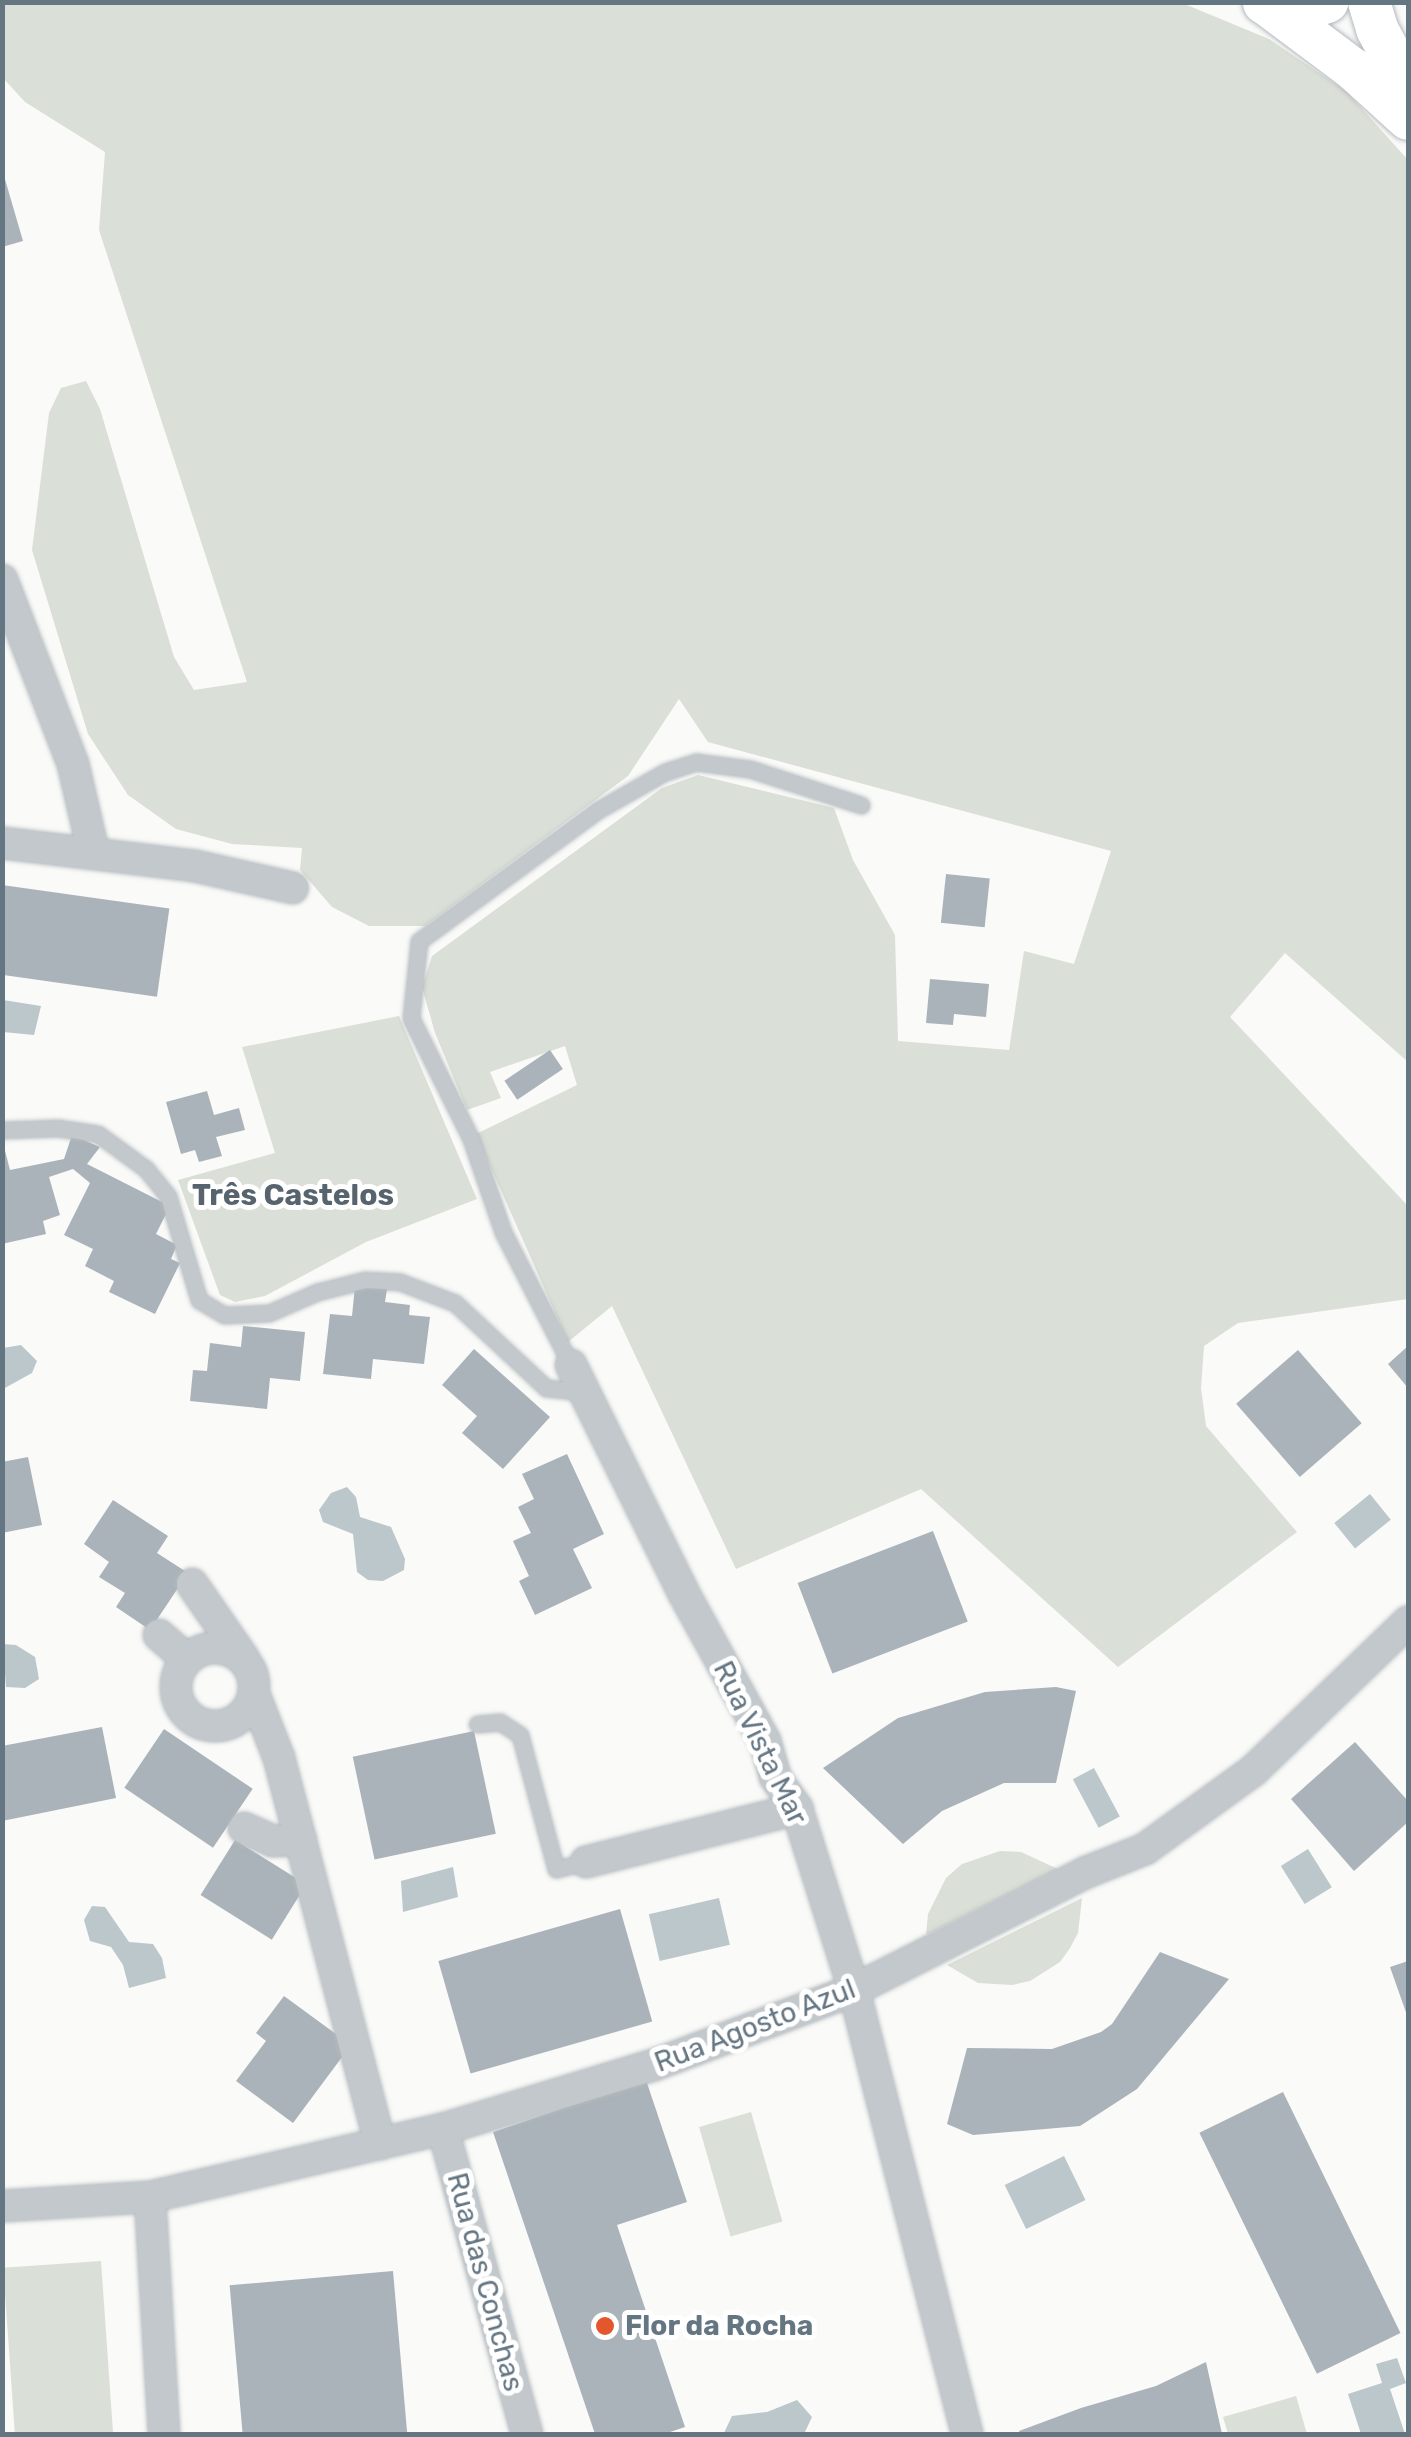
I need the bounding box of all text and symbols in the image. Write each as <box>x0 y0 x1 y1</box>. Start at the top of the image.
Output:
district label: Três Castelos <box>192 1177 394 1213</box>
street label: Rua Vista Mar <box>706 1655 814 1831</box>
street label: Rua Agosto Azul <box>649 1972 861 2080</box>
street label: Rua das Conchas <box>440 2169 530 2395</box>
place label: Flor da Rocha <box>625 2309 814 2343</box>
marker: Flor da Rocha <box>594 2315 616 2337</box>

